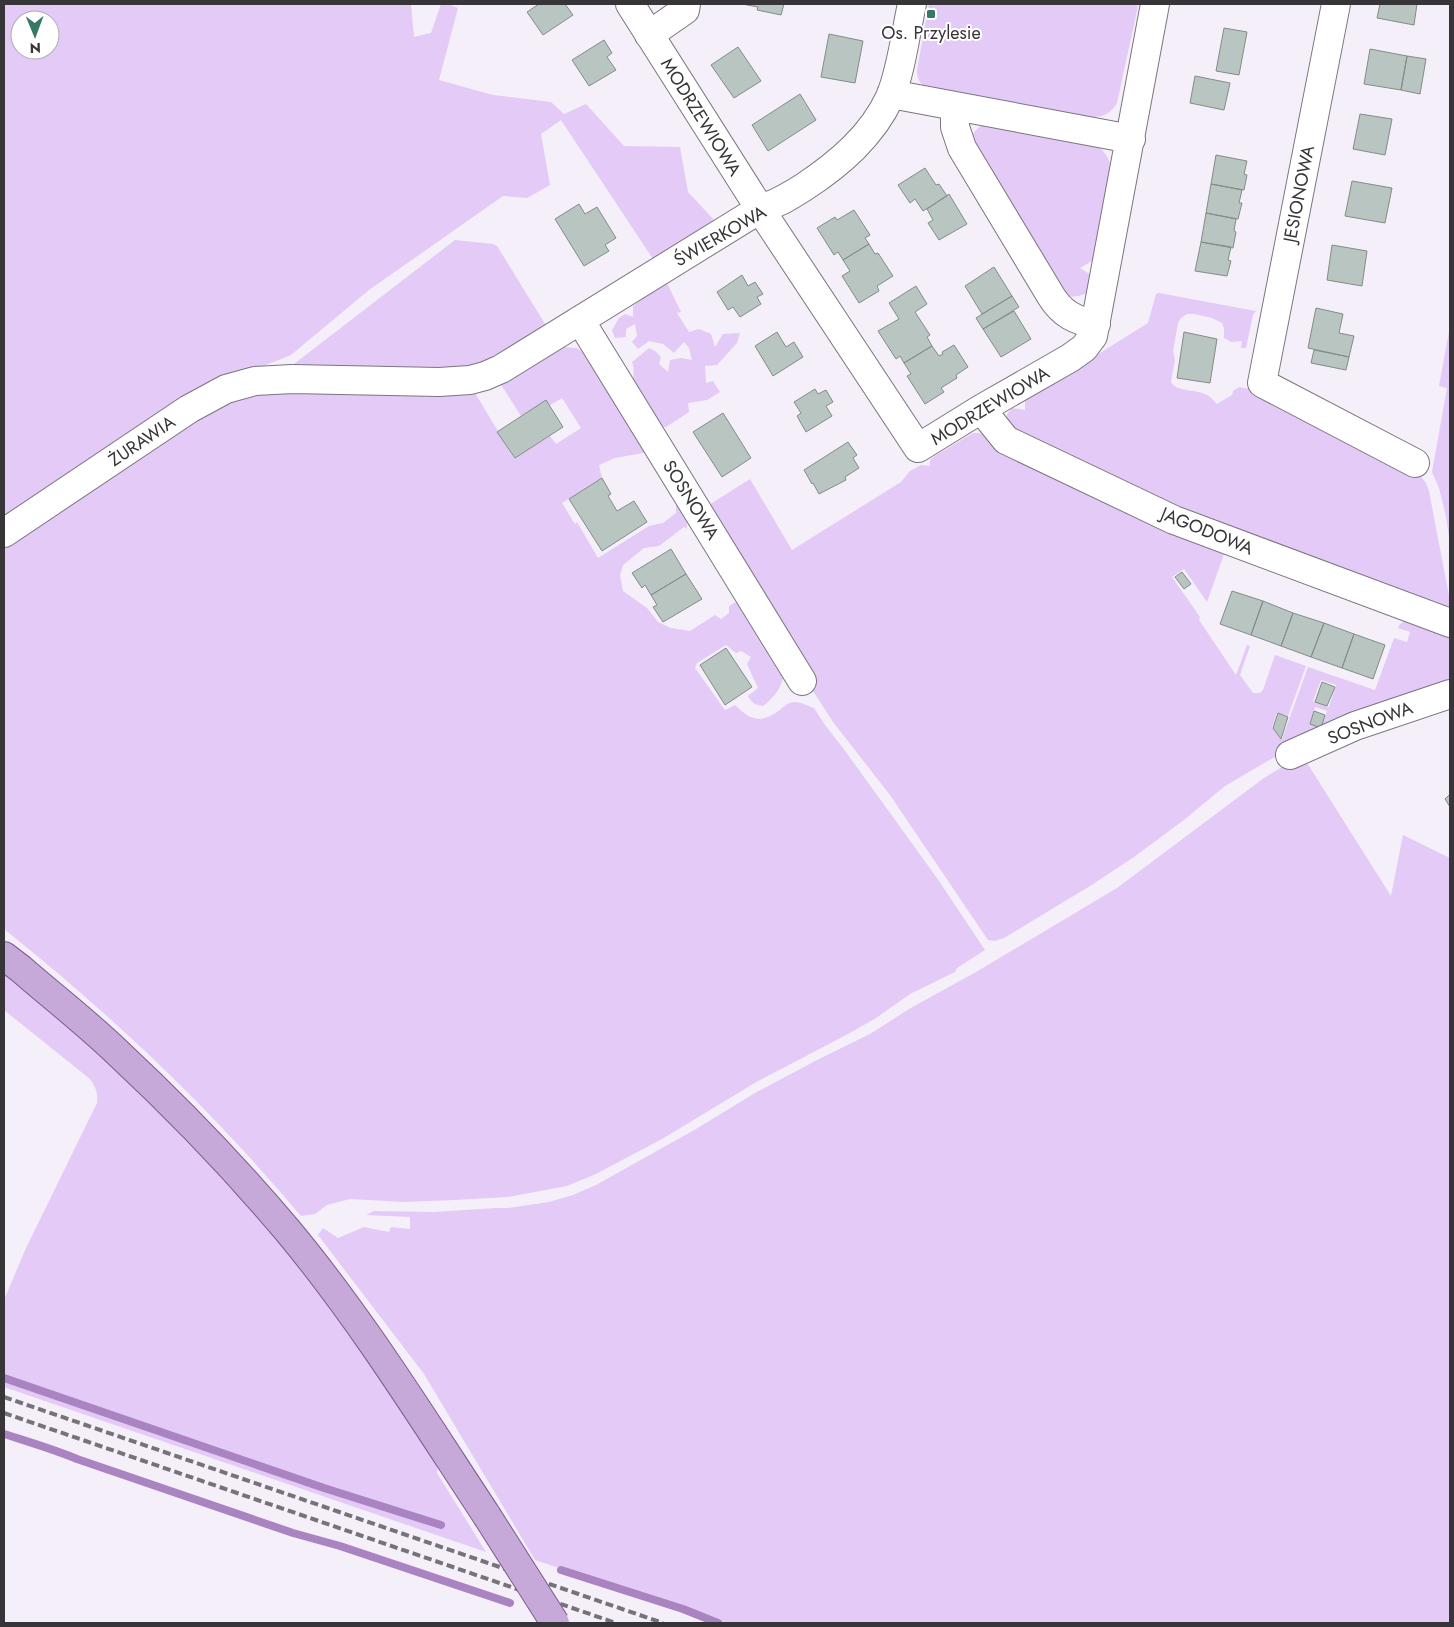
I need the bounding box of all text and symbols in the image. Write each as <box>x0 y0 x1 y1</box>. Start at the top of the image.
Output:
marker: Os. Przylesie <box>925 8 937 20</box>
north arrow <box>10 10 60 60</box>
place label: Os. Przylesie <box>881 20 981 46</box>
text: N <box>29 38 41 58</box>
street label: MODRZEWIOWA <box>654 53 748 181</box>
street label: JESIONOWA <box>1276 143 1321 247</box>
street label: ŚWIERKOWA <box>669 199 771 273</box>
street label: MODRZEWIOWA <box>926 360 1055 452</box>
street label: ŻURAWIA <box>103 409 181 473</box>
street label: SOSNOWA <box>656 455 726 545</box>
street label: JAGODOWA <box>1155 500 1257 561</box>
street label: SOSNOWA <box>1324 695 1417 751</box>

